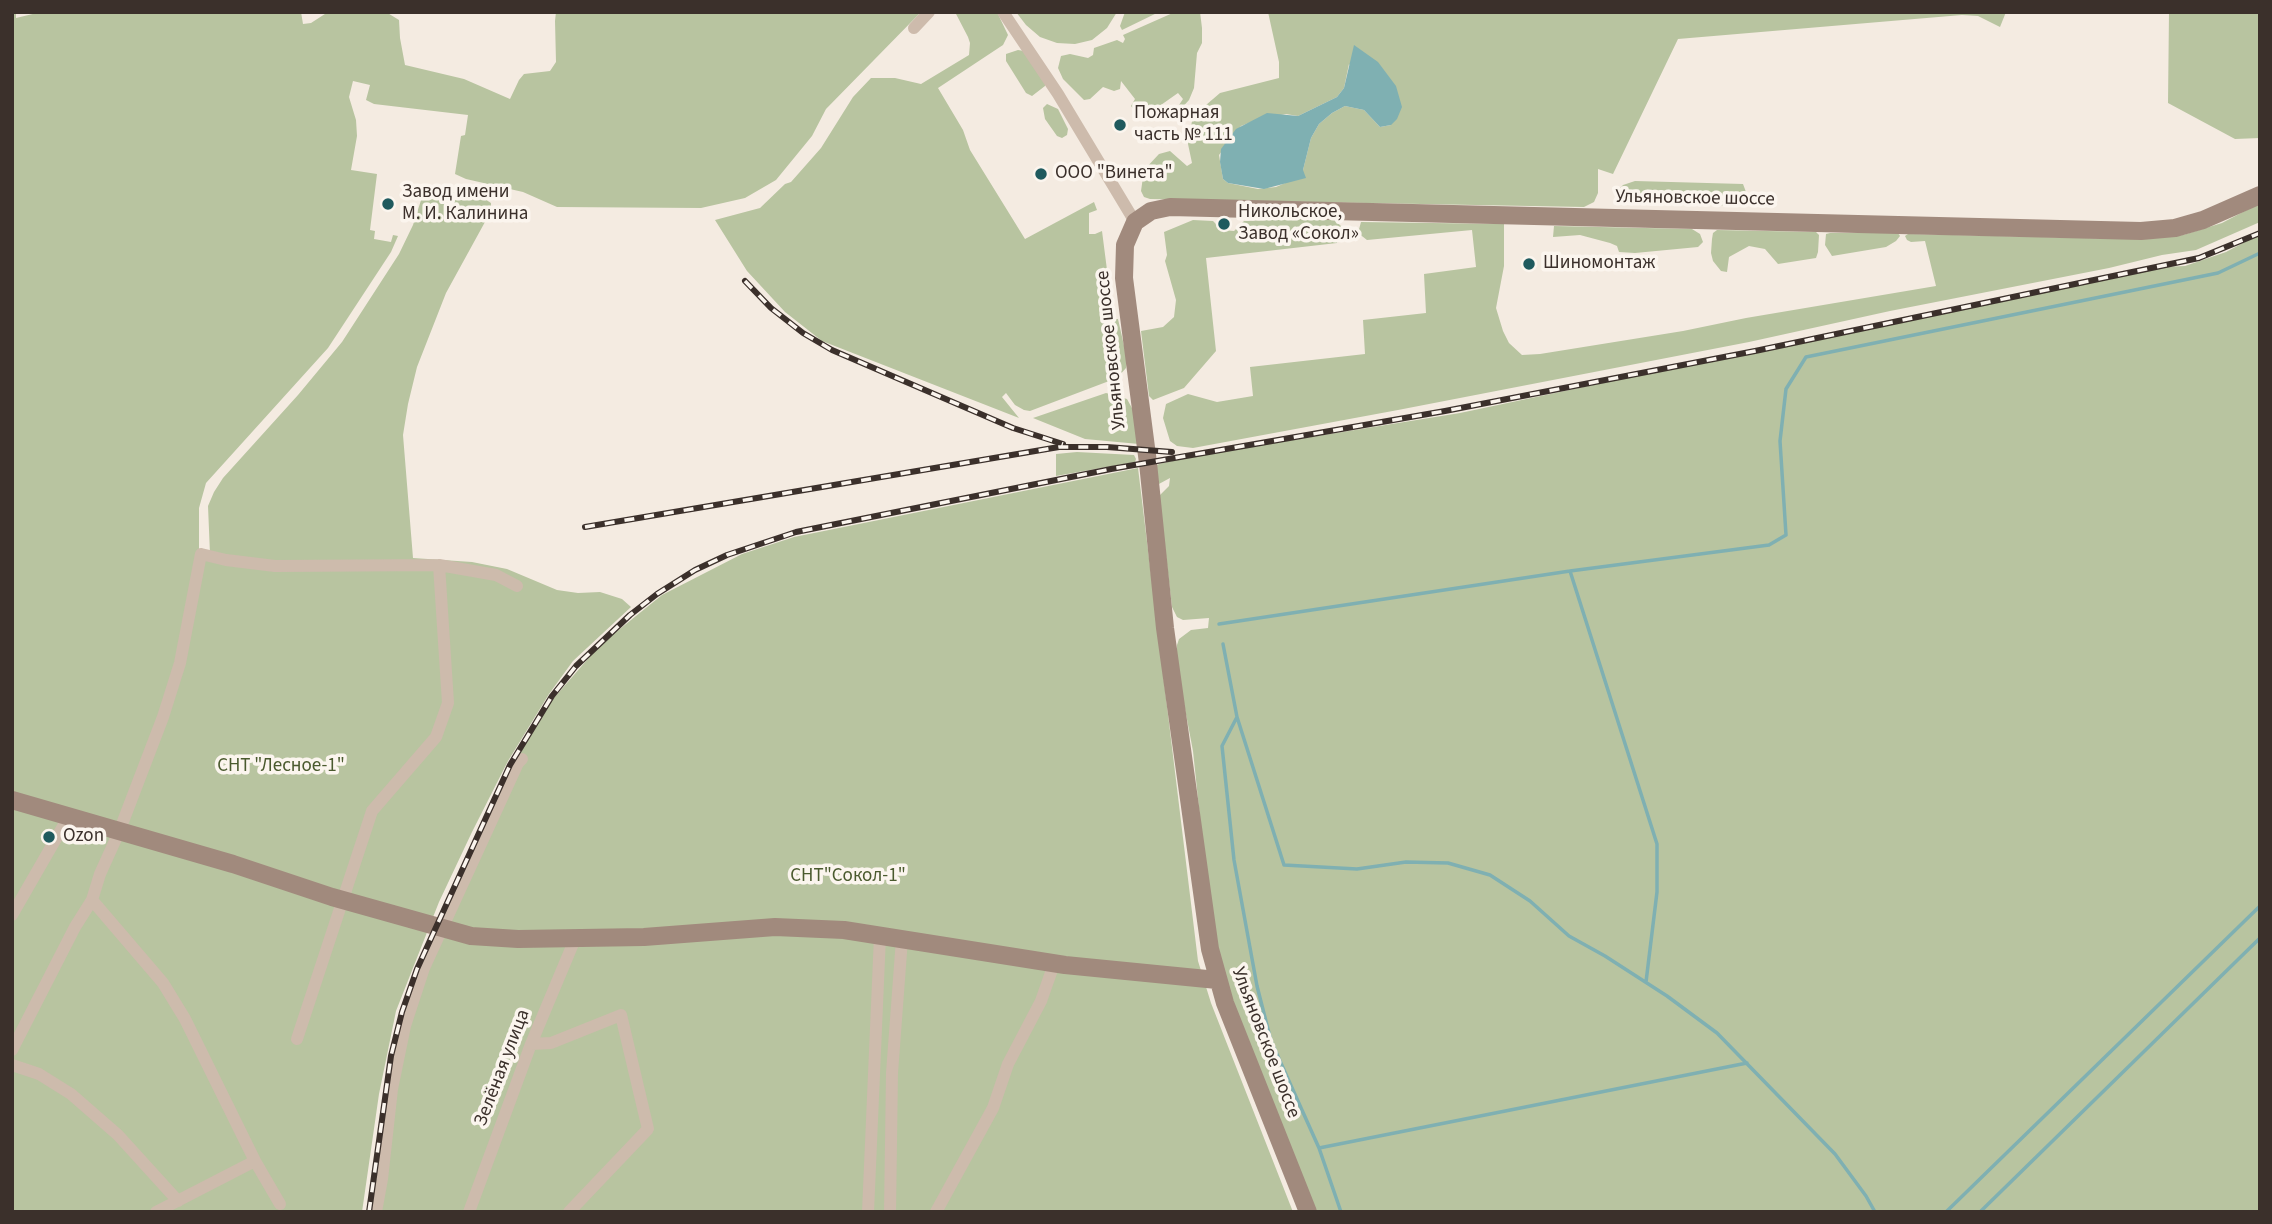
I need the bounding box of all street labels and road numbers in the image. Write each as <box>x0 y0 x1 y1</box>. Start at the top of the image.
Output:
street label: Ульяновское шоссе <box>1615 186 1775 212</box>
street label: Ульяновское шоссе <box>1092 269 1132 431</box>
street label: Ульяновское шоссе <box>1226 964 1304 1122</box>
street label: Зелёная улица <box>470 1006 536 1130</box>

